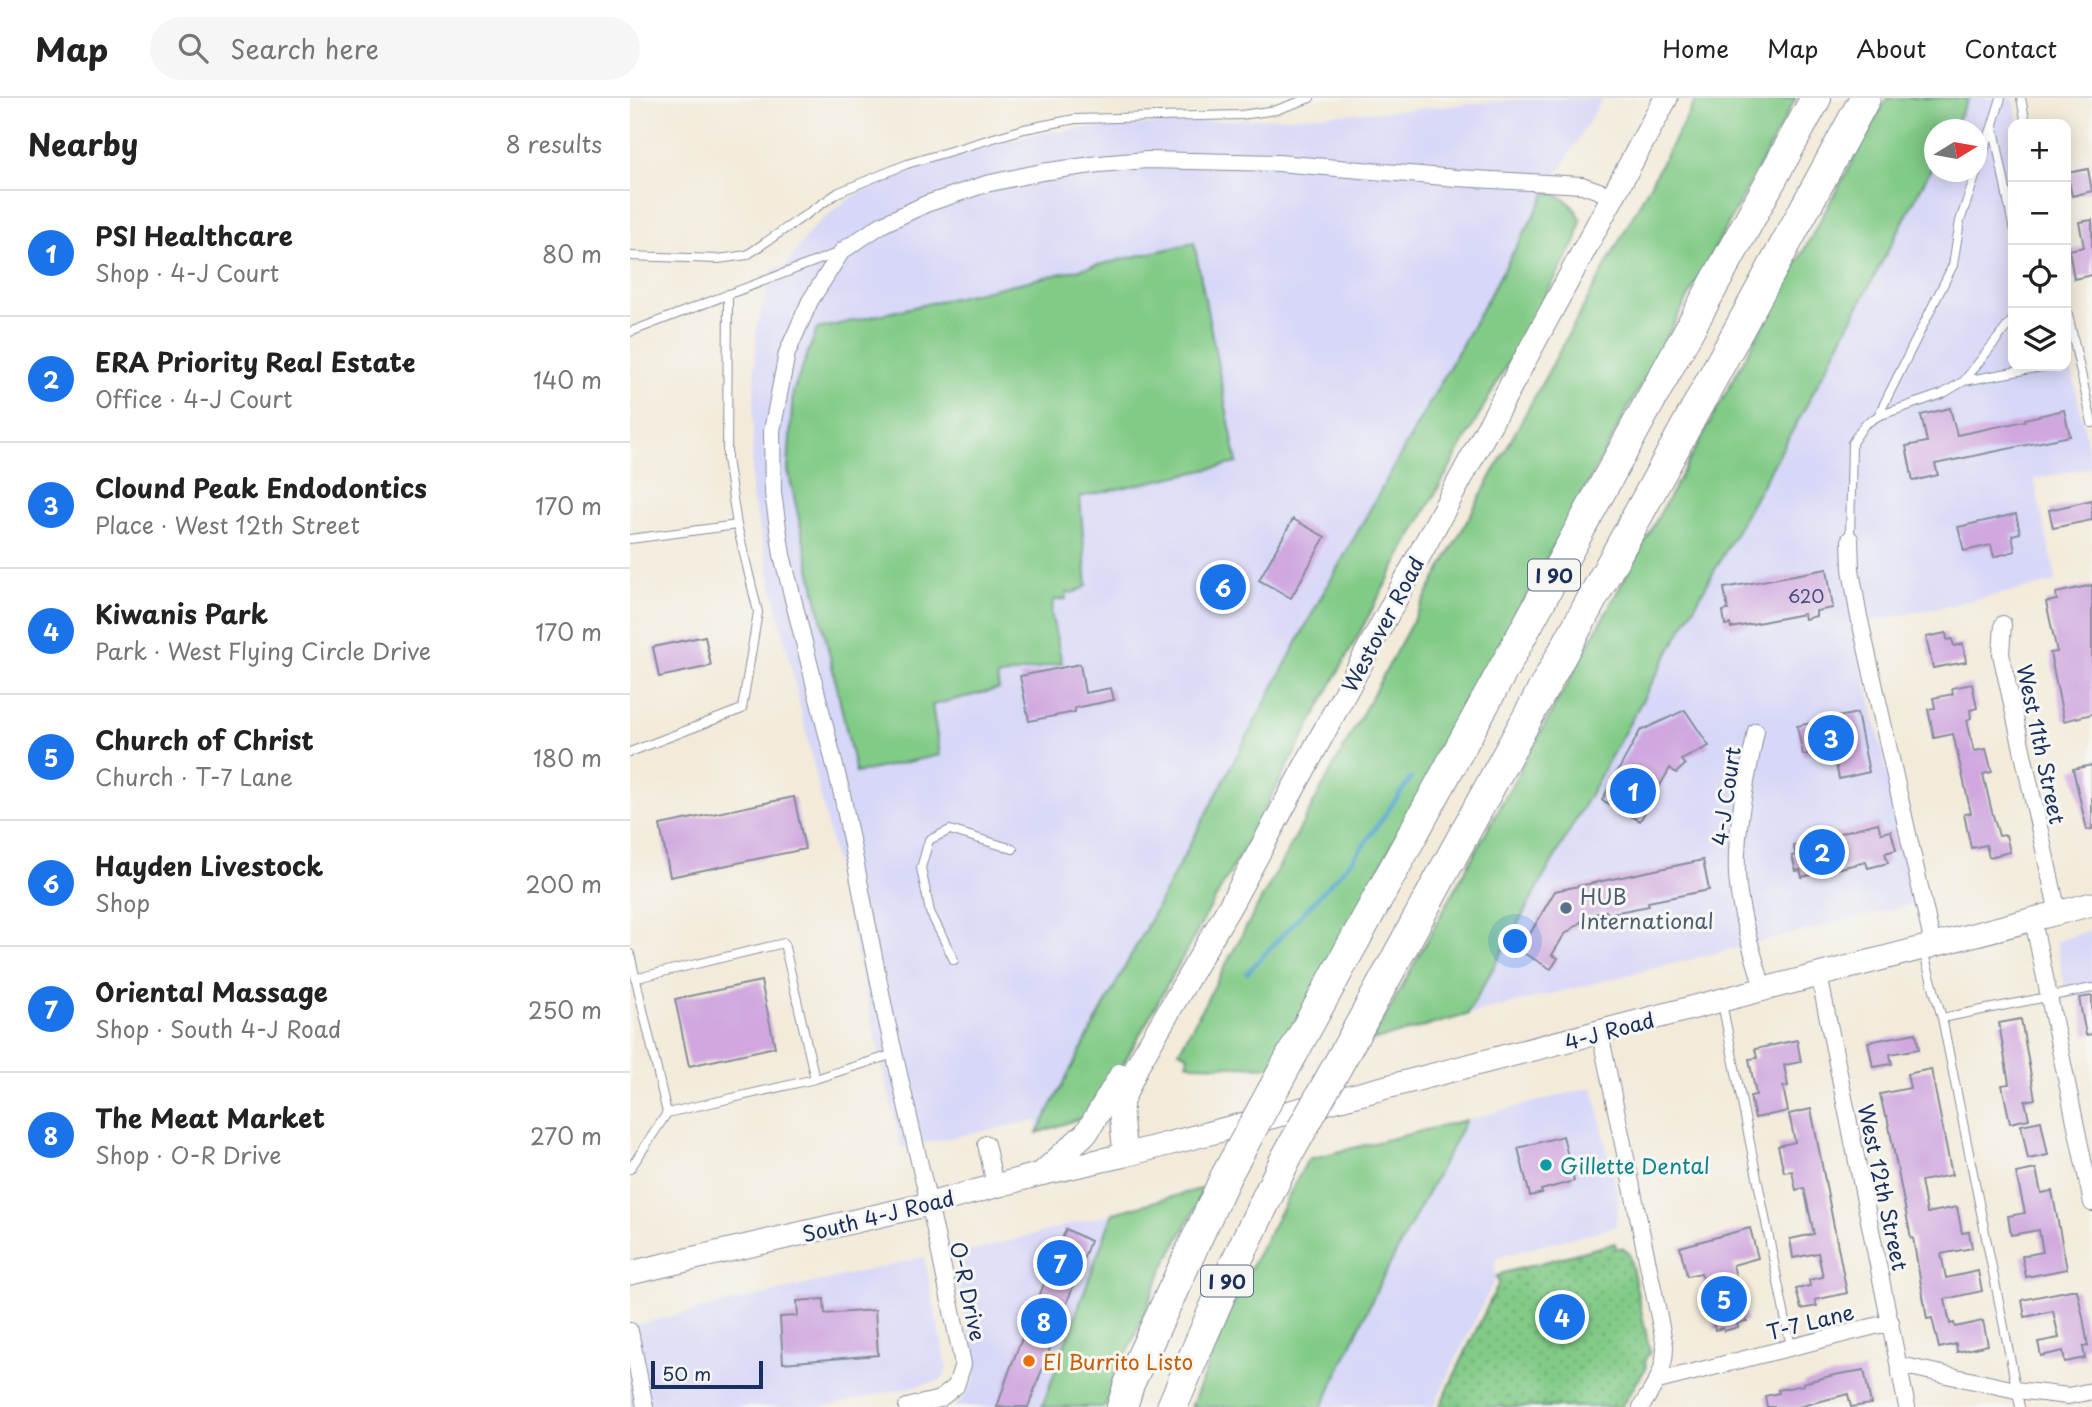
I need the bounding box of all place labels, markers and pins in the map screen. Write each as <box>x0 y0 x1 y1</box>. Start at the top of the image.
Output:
pin: 6 <box>1200 561 1246 613</box>
pin: 3 <box>1808 712 1854 764</box>
pin: 1 <box>1610 765 1656 817</box>
pin: 2 <box>1799 826 1845 878</box>
place label: HUB International <box>1580 880 1714 936</box>
marker: HUB International <box>1558 900 1574 916</box>
place label: Gillette Dental <box>1560 1149 1710 1181</box>
marker: Gillette Dental <box>1538 1157 1554 1173</box>
pin: 7 <box>1037 1237 1083 1289</box>
pin: 5 <box>1701 1273 1747 1325</box>
pin: 4 <box>1539 1291 1585 1343</box>
pin: 8 <box>1021 1295 1067 1347</box>
place label: El Burrito Listo <box>1043 1345 1193 1377</box>
marker: El Burrito Listo <box>1021 1353 1037 1369</box>

